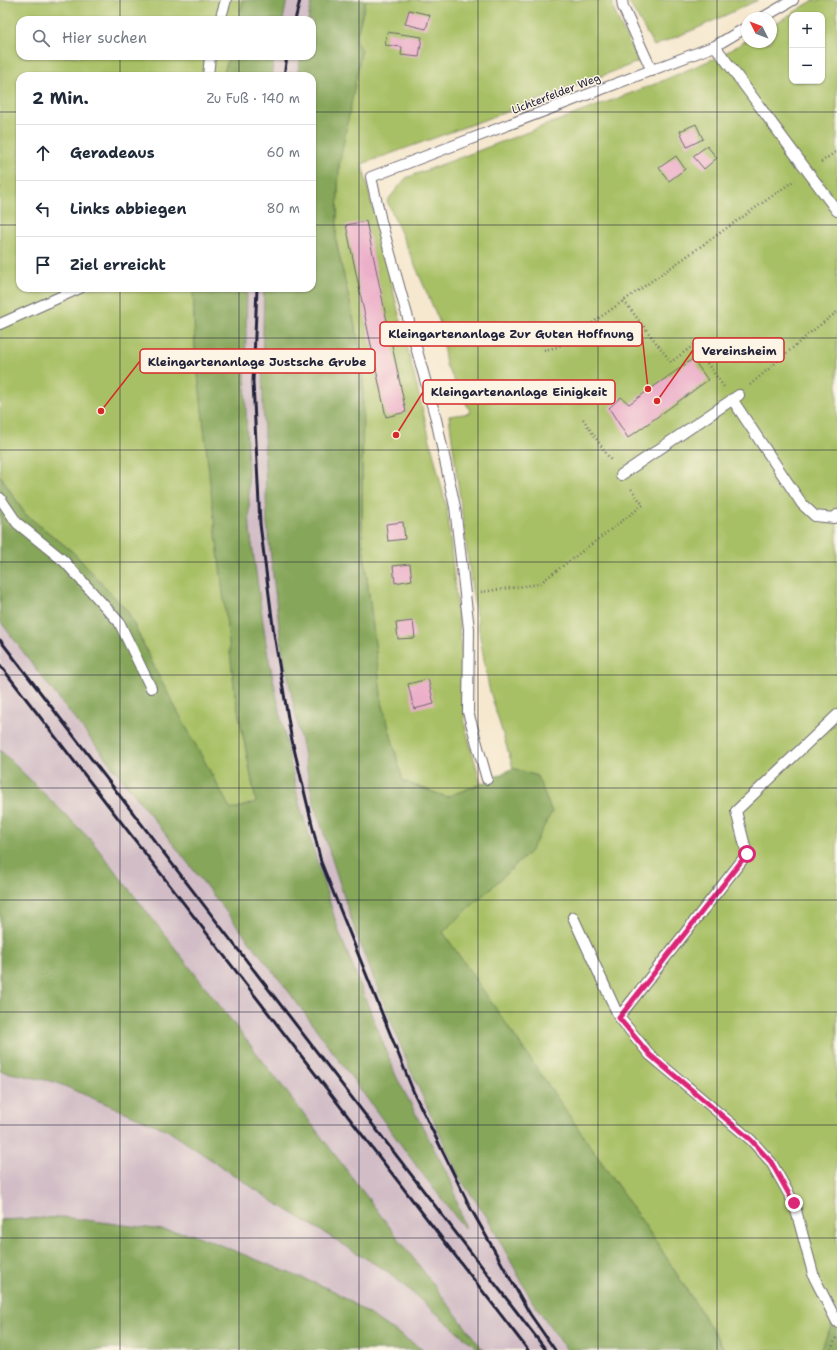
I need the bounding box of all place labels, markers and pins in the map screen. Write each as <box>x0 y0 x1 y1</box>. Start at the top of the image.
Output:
callout: Kleingartenanlage Zur Guten Hoffnung <box>380 322 642 346</box>
callout: Vereinsheim <box>693 338 784 362</box>
callout: Kleingartenanlage Justsche Grube <box>140 349 375 373</box>
callout: Kleingartenanlage Einigkeit <box>423 380 615 404</box>

